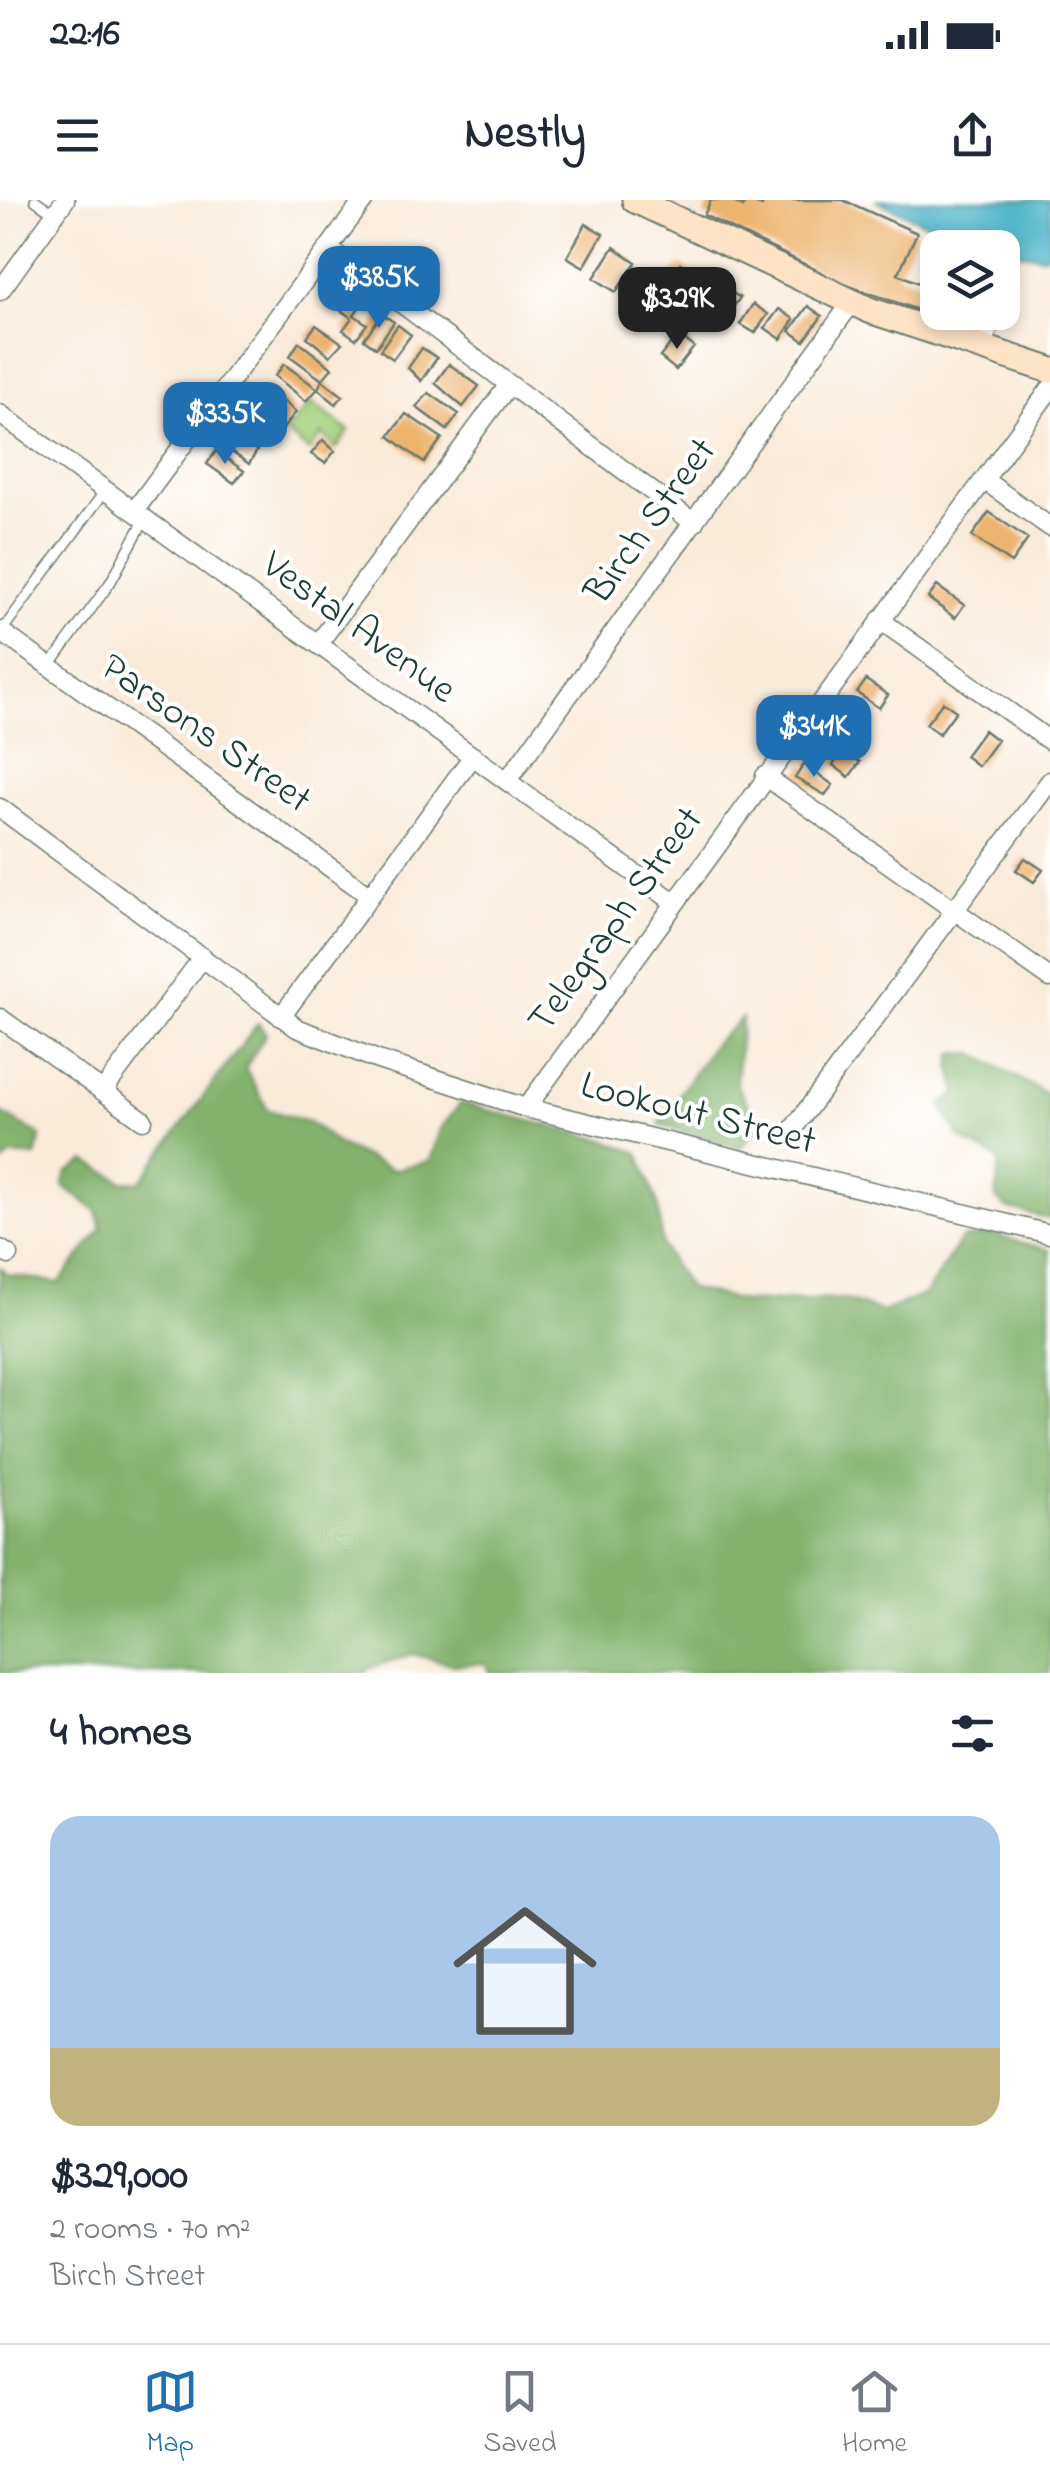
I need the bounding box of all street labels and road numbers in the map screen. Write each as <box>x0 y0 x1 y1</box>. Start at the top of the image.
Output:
street label: Birch Street <box>571 426 733 619</box>
street label: Vestal Avenue <box>247 537 468 720</box>
street label: Parsons Street <box>87 640 323 830</box>
street label: Telegraph Street <box>514 795 720 1047</box>
street label: Lookout Street <box>574 1057 822 1173</box>

